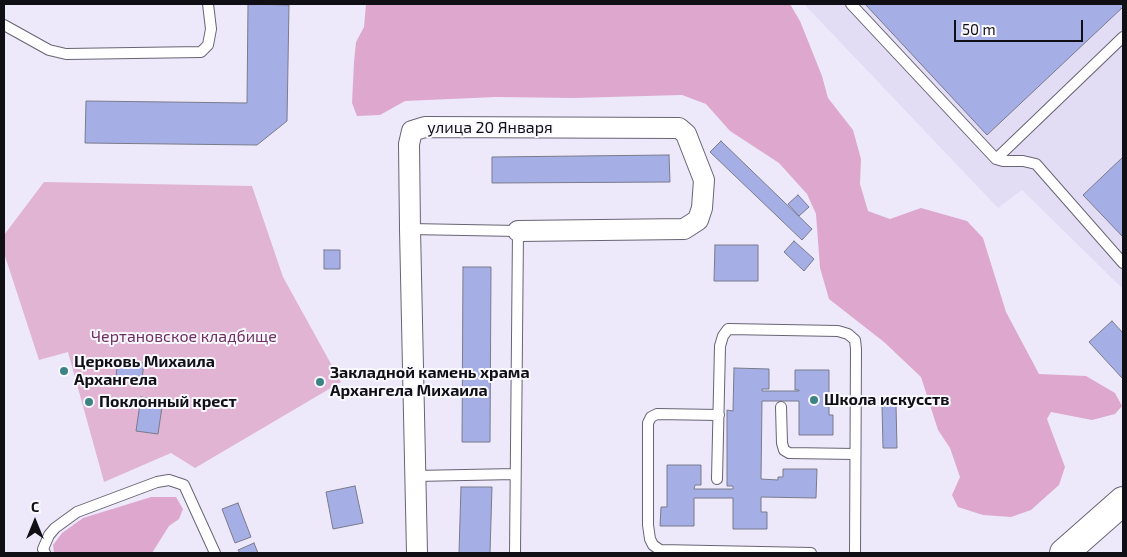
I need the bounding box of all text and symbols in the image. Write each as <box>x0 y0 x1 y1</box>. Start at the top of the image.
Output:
scale bar <box>957 10 1086 42</box>
text: 50 m <box>962 20 996 38</box>
street label: улица 20 Января <box>427 118 553 138</box>
park label: Чертановское кладбище <box>91 327 277 347</box>
place label: Церковь Михаила Архангела <box>74 352 215 390</box>
place label: Закладной камень храма Архангела Михаила <box>330 363 530 401</box>
marker: Церковь Михаила Архангела <box>58 365 70 377</box>
marker: Закладной камень храма Архангела Михаила <box>314 376 326 388</box>
place label: Школа искусств <box>824 390 950 410</box>
place label: Поклонный крест <box>99 392 237 412</box>
marker: Школа искусств <box>808 394 820 406</box>
marker: Поклонный крест <box>83 396 95 408</box>
north arrow <box>10 497 60 547</box>
text: С <box>31 498 39 515</box>

